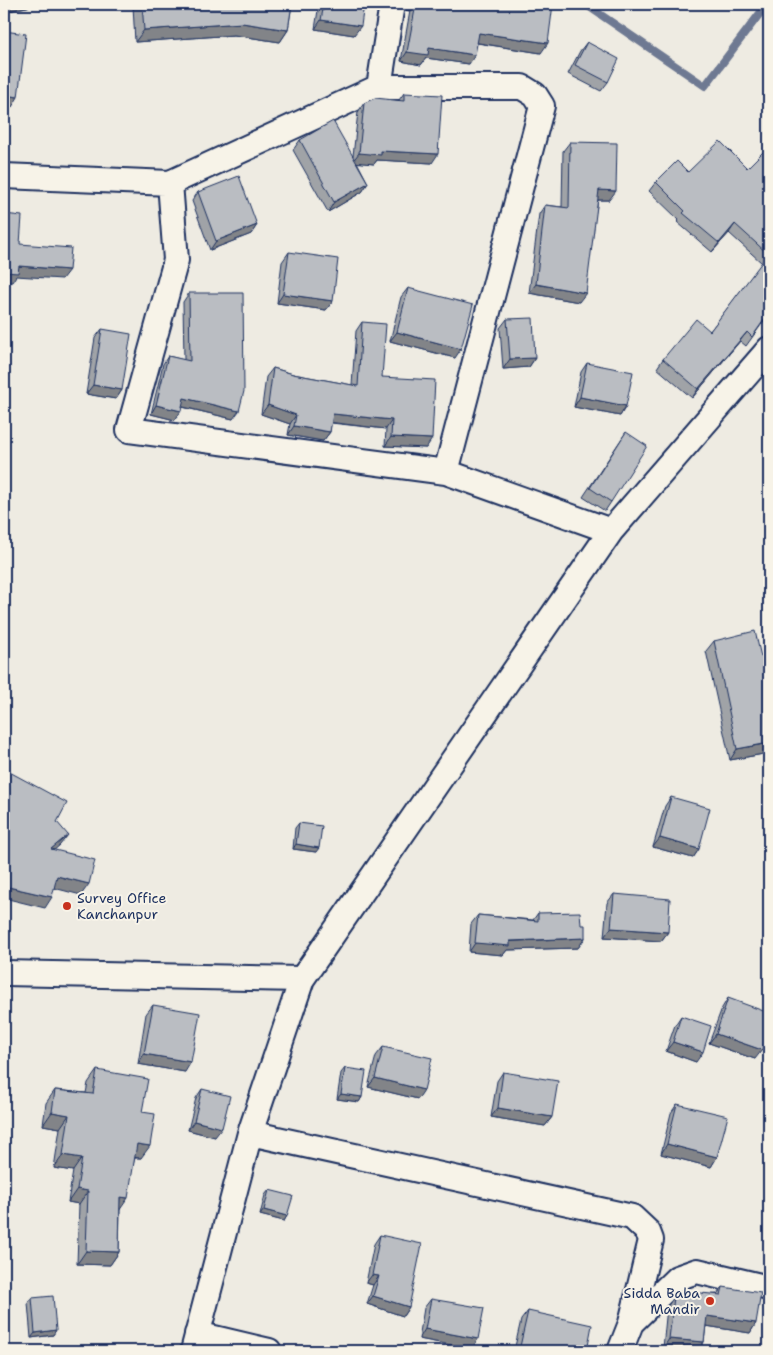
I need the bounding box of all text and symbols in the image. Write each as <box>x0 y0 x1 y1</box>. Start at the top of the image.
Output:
place label: Survey Office Kanchanpur <box>77 889 166 923</box>
marker: Survey Office Kanchanpur <box>61 900 73 912</box>
place label: Sidda Baba Mandir <box>624 1284 700 1318</box>
marker: Sidda Baba Mandir <box>704 1295 716 1307</box>

